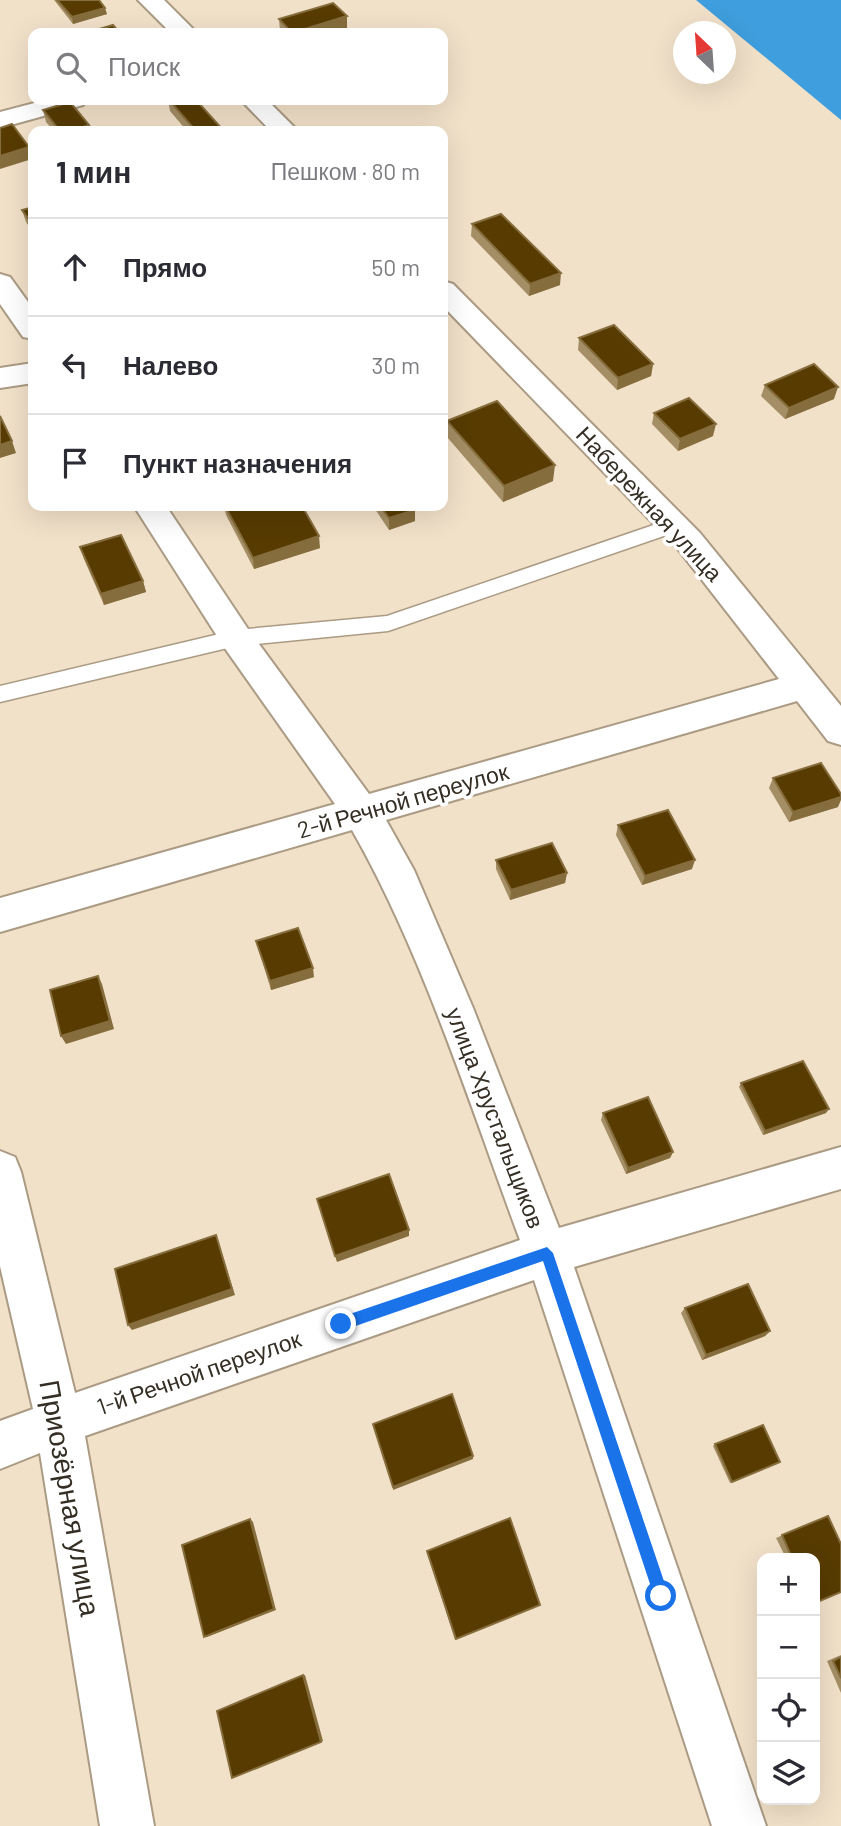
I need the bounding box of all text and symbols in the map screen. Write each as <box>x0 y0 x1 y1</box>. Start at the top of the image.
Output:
north arrow <box>673 21 736 84</box>
search box <box>28 28 448 105</box>
icon: search <box>52 48 90 86</box>
text: Поиск <box>108 50 180 81</box>
text: 1 мин <box>56 153 131 189</box>
text: Пешком · 80 m <box>271 157 420 185</box>
icon: ahead <box>56 248 94 286</box>
text: Прямо <box>123 251 207 282</box>
text: 50 m <box>372 253 420 281</box>
icon: left <box>56 346 94 384</box>
text: Налево <box>123 349 218 380</box>
text: 30 m <box>372 351 420 379</box>
street label: Набережная улица <box>571 420 729 587</box>
icon: arrive <box>56 444 94 482</box>
text: Пункт назначения <box>123 447 352 478</box>
street label: 2-й Речной переулок <box>294 756 512 844</box>
street label: улица Хрустальщиков <box>441 1003 551 1232</box>
route end <box>325 1308 356 1339</box>
street label: 1-й Речной переулок <box>93 1324 305 1420</box>
street label: Приозёрная улица <box>33 1377 109 1619</box>
map controls <box>757 1553 820 1805</box>
button: + <box>757 1553 820 1616</box>
route start <box>645 1580 676 1611</box>
button: − <box>757 1616 820 1679</box>
button: locate <box>757 1679 820 1742</box>
button: layers <box>757 1742 820 1805</box>

